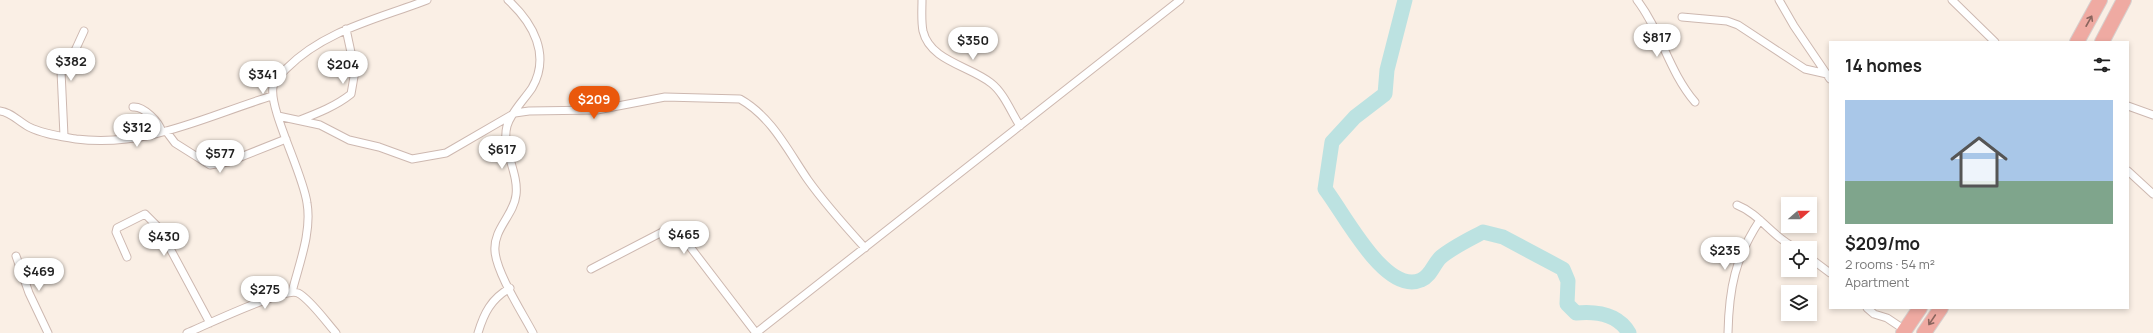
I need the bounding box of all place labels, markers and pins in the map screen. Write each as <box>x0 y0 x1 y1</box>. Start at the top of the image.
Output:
pin: $817 <box>1633 24 1681 58</box>
pin: $350 <box>949 27 997 61</box>
pin: $382 <box>47 48 95 82</box>
pin: $204 <box>319 51 367 85</box>
pin: $341 <box>239 61 287 95</box>
pin: $209 <box>570 86 618 120</box>
pin: $312 <box>113 114 161 148</box>
pin: $617 <box>478 136 526 170</box>
pin: $577 <box>196 140 244 174</box>
pin: $465 <box>660 221 708 255</box>
pin: $430 <box>140 223 188 257</box>
pin: $235 <box>1701 237 1749 271</box>
pin: $469 <box>15 258 63 292</box>
pin: $275 <box>241 276 289 310</box>

